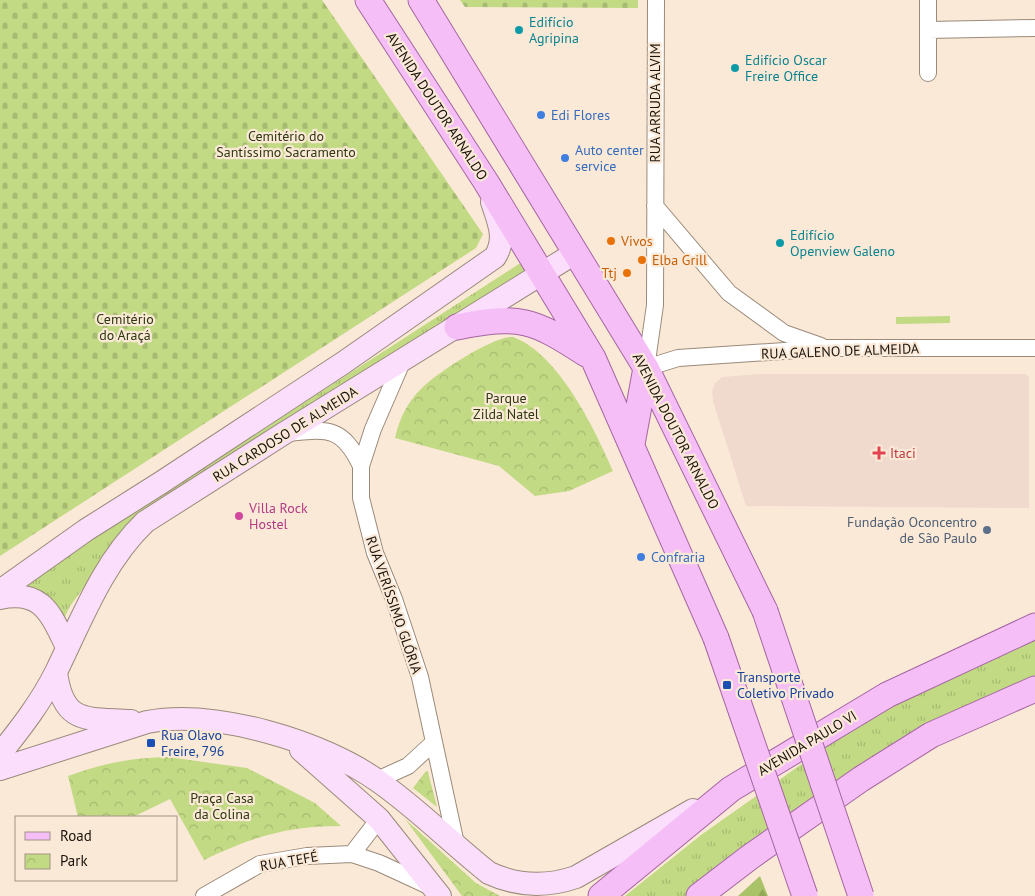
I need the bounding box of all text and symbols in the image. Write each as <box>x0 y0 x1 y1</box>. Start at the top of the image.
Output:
place label: Edifício Agripina <box>529 13 579 47</box>
marker: Edifício Agripina <box>513 24 525 36</box>
street label: AVENIDA DOUTOR ARNALDO <box>382 29 492 183</box>
street label: RUA ARRUDA ALVIM <box>646 43 664 163</box>
place label: Edifício Oscar Freire Office <box>745 51 827 85</box>
marker: Edifício Oscar Freire Office <box>729 62 741 74</box>
place label: Edi Flores <box>551 106 610 124</box>
marker: Edi Flores <box>535 109 547 121</box>
park label: Cemitério do Santíssimo Sacramento <box>216 127 356 161</box>
place label: Auto center service <box>575 141 644 175</box>
marker: Auto center service <box>559 152 571 164</box>
place label: Edifício Openview Galeno <box>790 226 895 260</box>
place label: Vivos <box>620 232 653 250</box>
marker: Vivos <box>605 235 617 247</box>
marker: Edifício Openview Galeno <box>774 237 786 249</box>
place label: Elba Grill <box>652 251 707 269</box>
marker: Elba Grill <box>636 254 648 266</box>
place label: Ttj <box>602 264 617 282</box>
marker: Ttj <box>621 267 633 279</box>
park label: Cemitério do Araçá <box>96 310 154 344</box>
street label: RUA GALENO DE ALMEIDA <box>761 339 920 363</box>
street label: AVENIDA DOUTOR ARNALDO <box>629 350 723 512</box>
street label: RUA CARDOSO DE ALMEIDA <box>209 382 361 486</box>
park label: Parque Zilda Natel <box>473 389 539 423</box>
place label: Itaci <box>890 444 916 462</box>
marker: Itaci <box>872 446 886 460</box>
place label: Villa Rock Hostel <box>248 499 308 533</box>
marker: Villa Rock Hostel <box>233 510 245 522</box>
place label: Fundação Oconcentro de São Paulo <box>847 513 977 547</box>
marker: Fundação Oconcentro de São Paulo <box>981 524 993 536</box>
street label: RUA VERÍSSIMO GLÓRIA <box>362 534 426 677</box>
place label: Confraria <box>651 548 705 566</box>
marker: Confraria <box>635 551 647 563</box>
place label: Transporte Coletivo Privado <box>737 668 834 702</box>
marker: Transporte Coletivo Privado <box>721 679 733 691</box>
street label: AVENIDA PAULO VI <box>754 706 860 780</box>
place label: Rua Olavo Freire, 796 <box>161 726 224 760</box>
marker: Rua Olavo Freire, 796 <box>145 737 157 749</box>
park label: Praça Casa da Colina <box>190 789 254 823</box>
legend <box>15 816 178 881</box>
text: Road <box>60 826 92 845</box>
street label: RUA TEFÉ <box>259 847 319 875</box>
text: Park <box>60 851 88 870</box>

